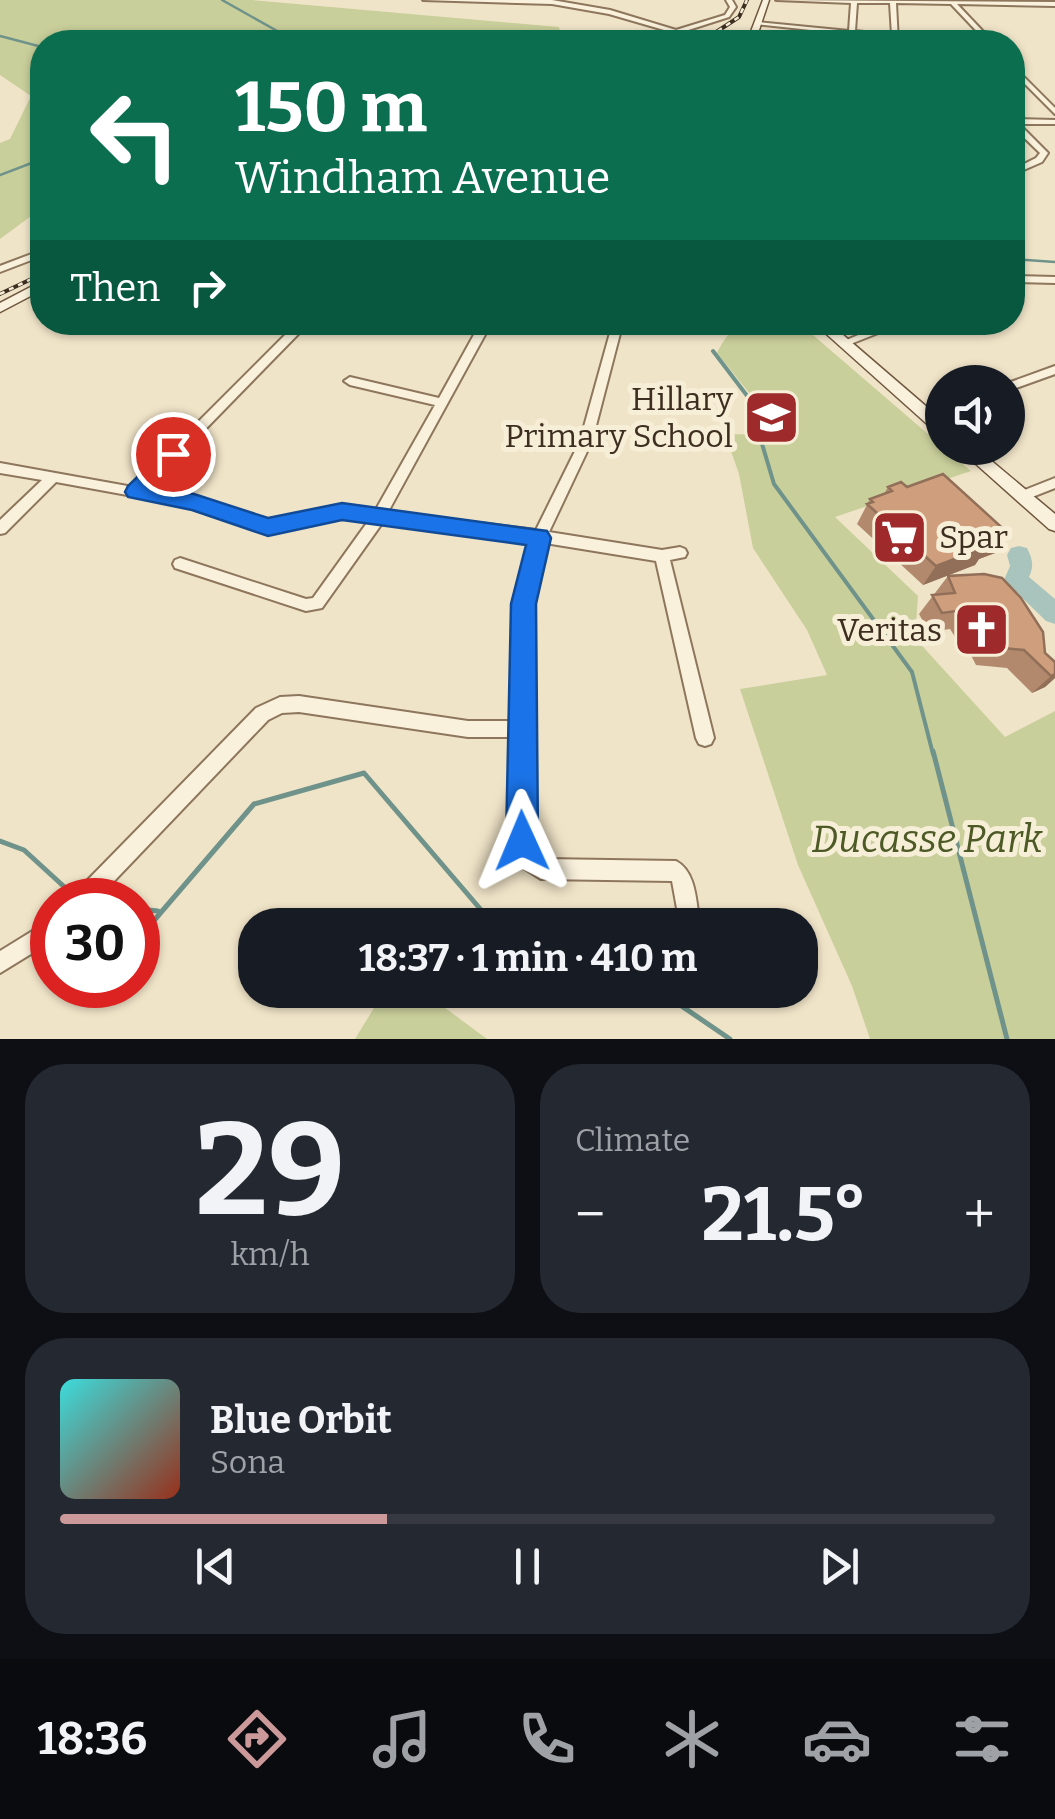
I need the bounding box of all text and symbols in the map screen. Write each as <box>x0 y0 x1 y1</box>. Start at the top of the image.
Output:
text: 150 m <box>235 66 427 150</box>
icon: left <box>70 70 200 200</box>
text: Windham Avenue <box>235 151 610 205</box>
icon: right <box>180 260 235 315</box>
text: Then <box>70 265 160 311</box>
map controls <box>925 365 1025 465</box>
button: sound <box>925 365 1025 465</box>
place label: Hillary Primary School <box>505 380 734 455</box>
school or university icon: Hillary Primary School <box>742 387 802 447</box>
pin <box>131 412 216 497</box>
icon: arrive <box>146 427 201 482</box>
supermarket icon: Spar <box>870 507 930 567</box>
place label: Spar <box>939 518 1008 556</box>
church icon: Veritas <box>951 600 1011 660</box>
place label: Veritas <box>837 611 942 649</box>
position arrow <box>470 789 574 893</box>
park label: Ducasse Park <box>811 816 1043 862</box>
speed limit sign: 30 <box>30 878 160 1008</box>
text: 18:37 · 1 min · 410 m <box>359 935 697 981</box>
text: 29 <box>195 1092 345 1248</box>
text: Climate <box>575 1121 690 1159</box>
text: 21.5° <box>701 1170 867 1260</box>
text: − <box>575 1182 605 1248</box>
text: + <box>964 1182 995 1248</box>
text: km/h <box>230 1235 310 1273</box>
text: Blue Orbit <box>210 1397 392 1443</box>
text: Sona <box>210 1443 285 1481</box>
icon: previous <box>188 1539 243 1594</box>
icon: pause <box>500 1539 555 1594</box>
icon: next <box>812 1539 867 1594</box>
icon: directions <box>222 1704 292 1774</box>
icon: music <box>367 1704 437 1774</box>
icon: phone <box>512 1704 582 1774</box>
icon: climate <box>657 1704 727 1774</box>
icon: car <box>802 1704 872 1774</box>
icon: filters <box>947 1704 1017 1774</box>
text: 18:36 <box>38 1712 147 1766</box>

